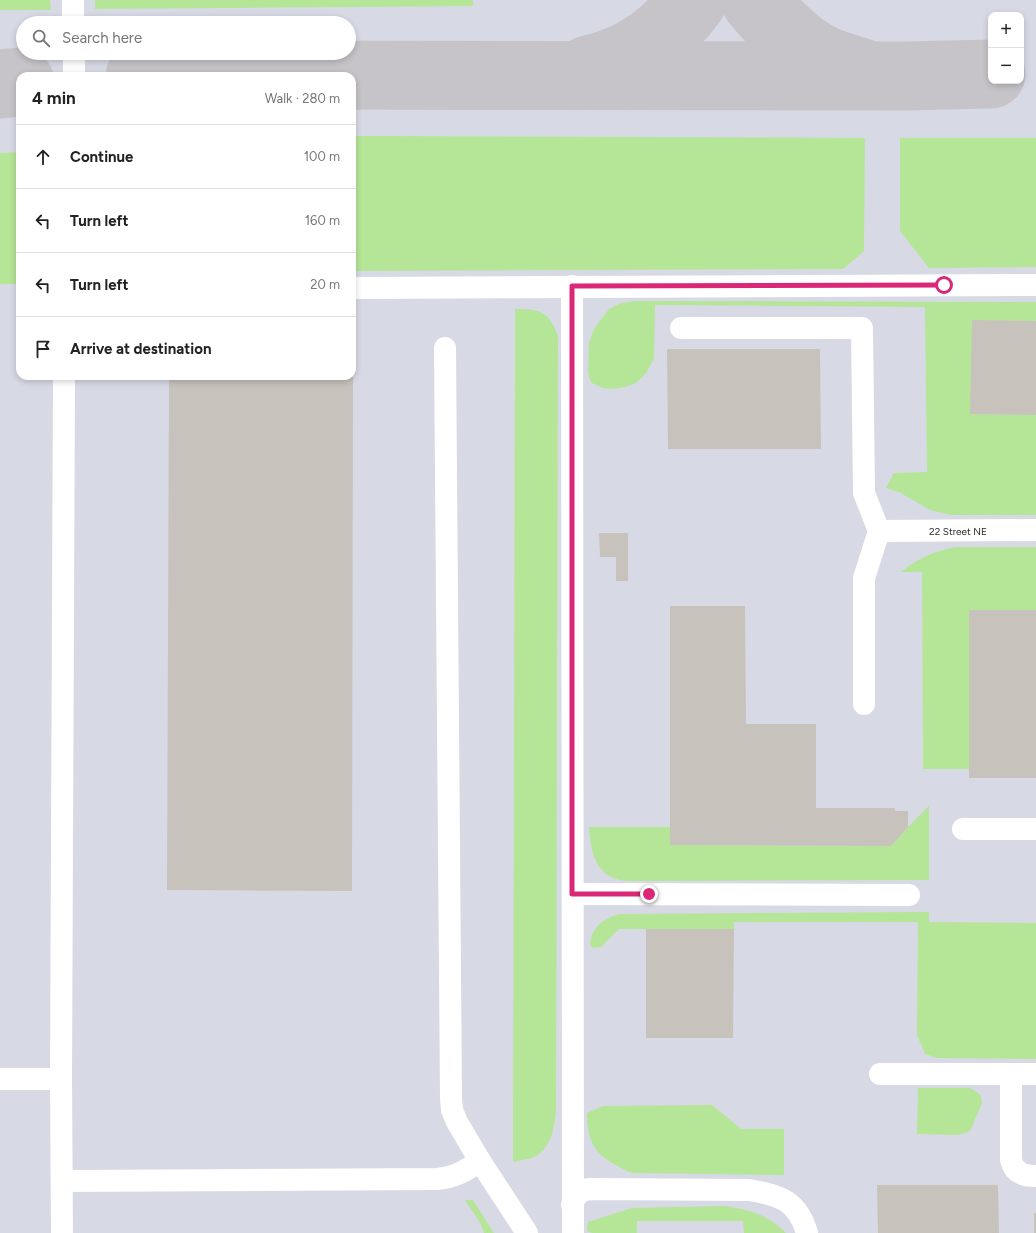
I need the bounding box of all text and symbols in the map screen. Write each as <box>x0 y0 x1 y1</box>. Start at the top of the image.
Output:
map controls <box>988 12 1024 84</box>
button: + <box>988 12 1024 48</box>
search box <box>16 16 356 60</box>
icon: search <box>30 27 52 49</box>
text: Search here <box>62 29 142 47</box>
button: − <box>988 48 1024 84</box>
text: 4 min <box>32 88 76 108</box>
text: Walk · 280 m <box>265 91 340 106</box>
icon: ahead <box>32 146 54 168</box>
text: Continue <box>70 148 133 166</box>
text: 100 m <box>304 149 340 164</box>
icon: left <box>32 210 54 232</box>
text: Turn left <box>70 212 128 230</box>
text: 160 m <box>305 213 340 228</box>
icon: left <box>32 274 54 296</box>
text: Turn left <box>70 276 128 294</box>
route start <box>935 276 953 294</box>
text: 20 m <box>310 277 340 292</box>
icon: arrive <box>32 338 54 360</box>
text: Arrive at destination <box>70 340 211 358</box>
street label: 22 Street NE <box>929 525 987 538</box>
route end <box>640 885 658 903</box>

